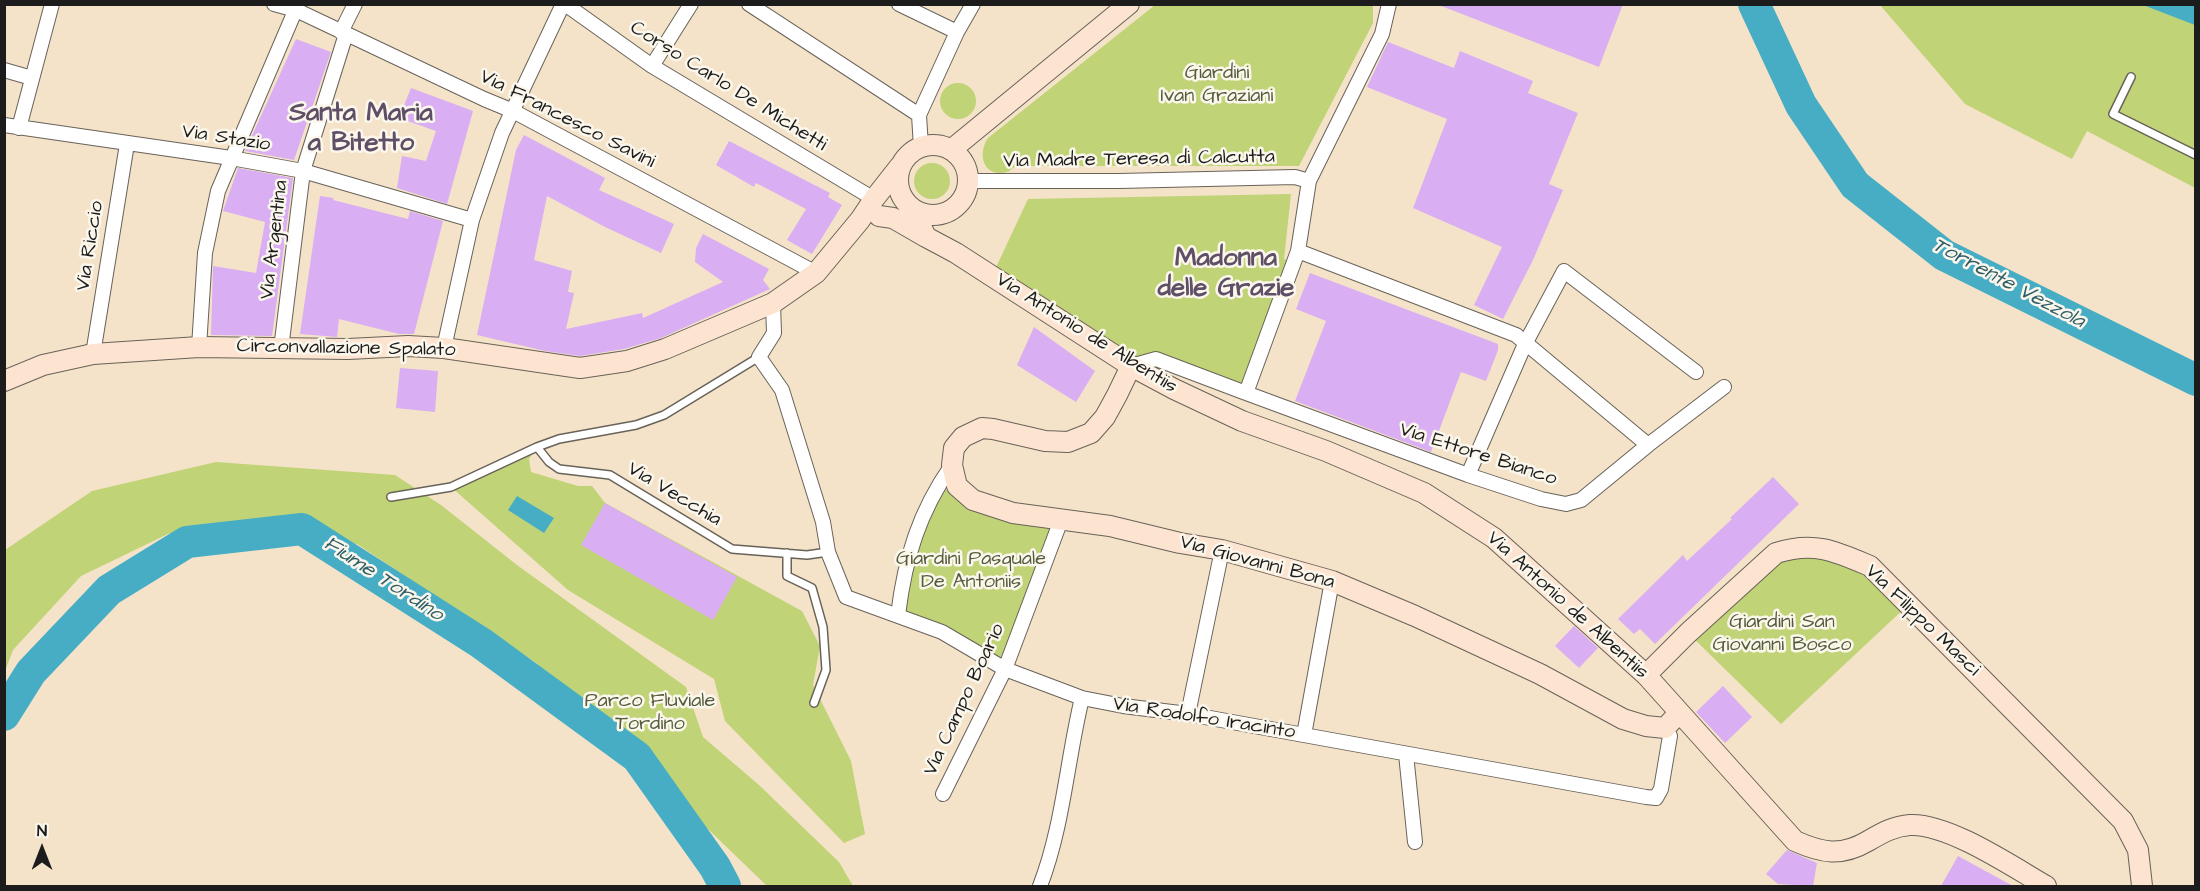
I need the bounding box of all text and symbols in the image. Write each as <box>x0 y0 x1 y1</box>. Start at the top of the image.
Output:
street label: Corso Carlo De Michetti <box>625 17 831 157</box>
park label: Giardini Ivan Graziani <box>1161 62 1273 109</box>
street label: Via Francesco Savini <box>475 65 659 175</box>
district label: Santa Maria a Bitetto <box>289 99 433 160</box>
street label: Via Stazio <box>180 120 272 158</box>
street label: Via Madre Teresa di Calcutta <box>1003 146 1275 174</box>
street label: Via Argentina <box>256 179 294 301</box>
street label: Via Riccio <box>72 199 110 293</box>
water label: Torrente Vezzola <box>1927 233 2089 335</box>
district label: Madonna delle Grazie <box>1158 244 1294 306</box>
street label: Via Antonio de Albentiis <box>991 268 1181 400</box>
street label: Circonvallazione Spalato <box>236 335 456 363</box>
street label: Via Ettore Bianco <box>1396 418 1560 492</box>
street label: Via Vecchia <box>623 458 725 532</box>
street label: Via Antonio de Albentiis <box>1481 527 1653 685</box>
street label: Via Giovanni Bona <box>1177 531 1337 595</box>
water label: Fiume Tordino <box>319 532 447 628</box>
park label: Giardini Pasquale De Antoniis <box>896 548 1046 595</box>
street label: Via Filippo Masci <box>1859 560 1985 682</box>
park label: Giardini San Giovanni Bosco <box>1712 611 1852 658</box>
street label: Via Campo Boario <box>919 620 1011 780</box>
park label: Parco Fluviale Tordino <box>585 690 715 737</box>
street label: Via Rodolfo Iracinto <box>1111 693 1297 745</box>
north arrow <box>12 819 72 879</box>
text: N <box>37 820 47 842</box>

